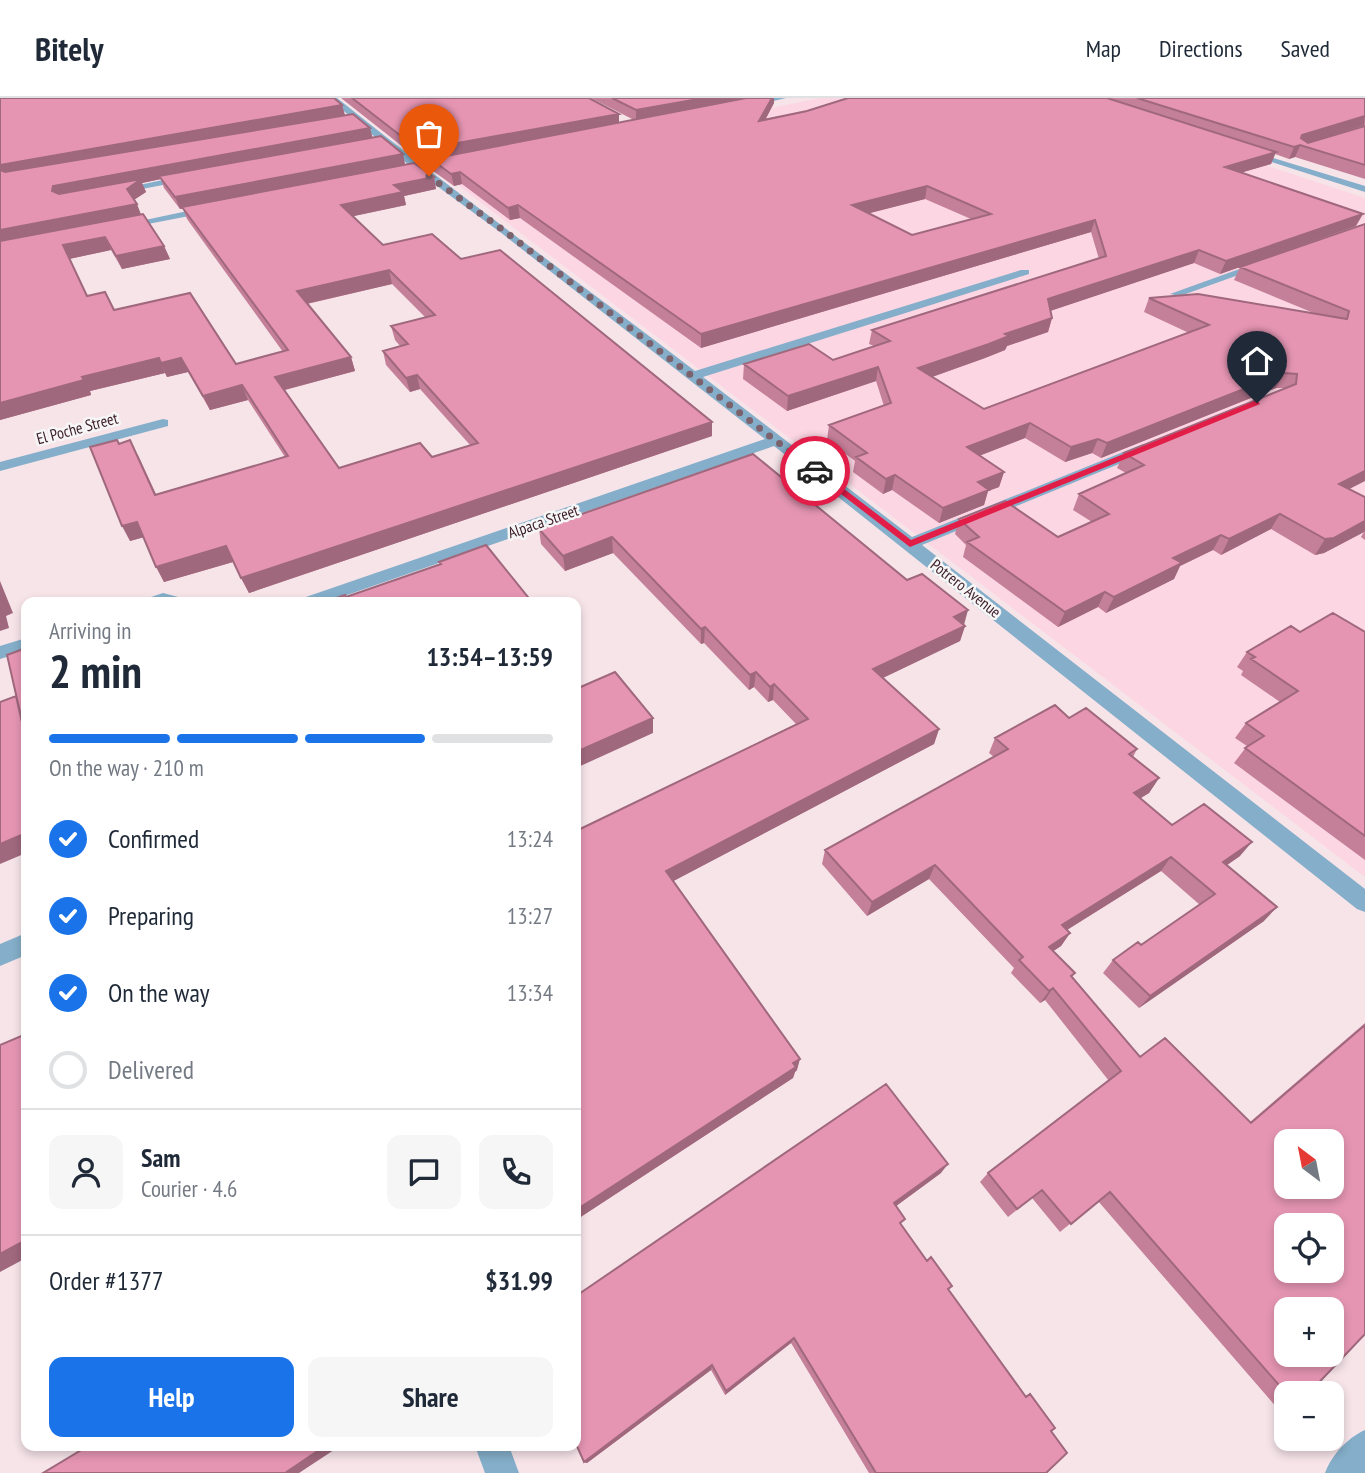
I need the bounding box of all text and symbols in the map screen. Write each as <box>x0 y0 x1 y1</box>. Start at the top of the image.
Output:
text: Bitely <box>35 27 104 70</box>
text: Map <box>1086 33 1121 64</box>
text: Directions <box>1159 33 1243 64</box>
text: Saved <box>1281 33 1330 64</box>
pin <box>399 104 459 176</box>
icon: bag <box>410 115 448 153</box>
pin <box>1227 331 1287 403</box>
icon: home <box>1238 342 1276 380</box>
street label: El Poche Street <box>34 407 120 448</box>
courier <box>780 436 850 506</box>
icon: car <box>796 452 834 490</box>
street label: Alpaca Street <box>505 499 581 542</box>
street label: Potrero Avenue <box>927 554 1005 622</box>
text: Arriving in <box>49 616 131 645</box>
text: 13:54–13:59 <box>426 640 553 673</box>
text: 2 min <box>49 641 142 701</box>
text: On the way · 210 m <box>49 753 204 782</box>
icon: check <box>49 820 87 858</box>
text: Confirmed <box>108 822 199 855</box>
text: 13:24 <box>507 824 553 853</box>
icon: check <box>49 897 87 935</box>
text: Preparing <box>108 899 194 932</box>
text: 13:27 <box>507 901 553 930</box>
icon: check <box>49 974 87 1012</box>
text: On the way <box>108 976 210 1009</box>
text: 13:34 <box>507 978 553 1007</box>
text: Delivered <box>108 1053 194 1086</box>
north arrow <box>1274 1129 1344 1199</box>
map controls <box>1274 1129 1344 1451</box>
button: person <box>49 1135 123 1209</box>
button: chat <box>387 1135 461 1209</box>
button: phone <box>479 1135 553 1209</box>
text: Sam <box>141 1141 180 1174</box>
text: Courier · 4.6 <box>141 1174 237 1203</box>
button: locate <box>1274 1213 1344 1283</box>
text: Order #1377 <box>49 1264 164 1297</box>
text: $31.99 <box>485 1264 553 1297</box>
button: + <box>1274 1297 1344 1367</box>
button: Help <box>49 1357 294 1437</box>
button: Share <box>308 1357 553 1437</box>
button: − <box>1274 1381 1344 1451</box>

